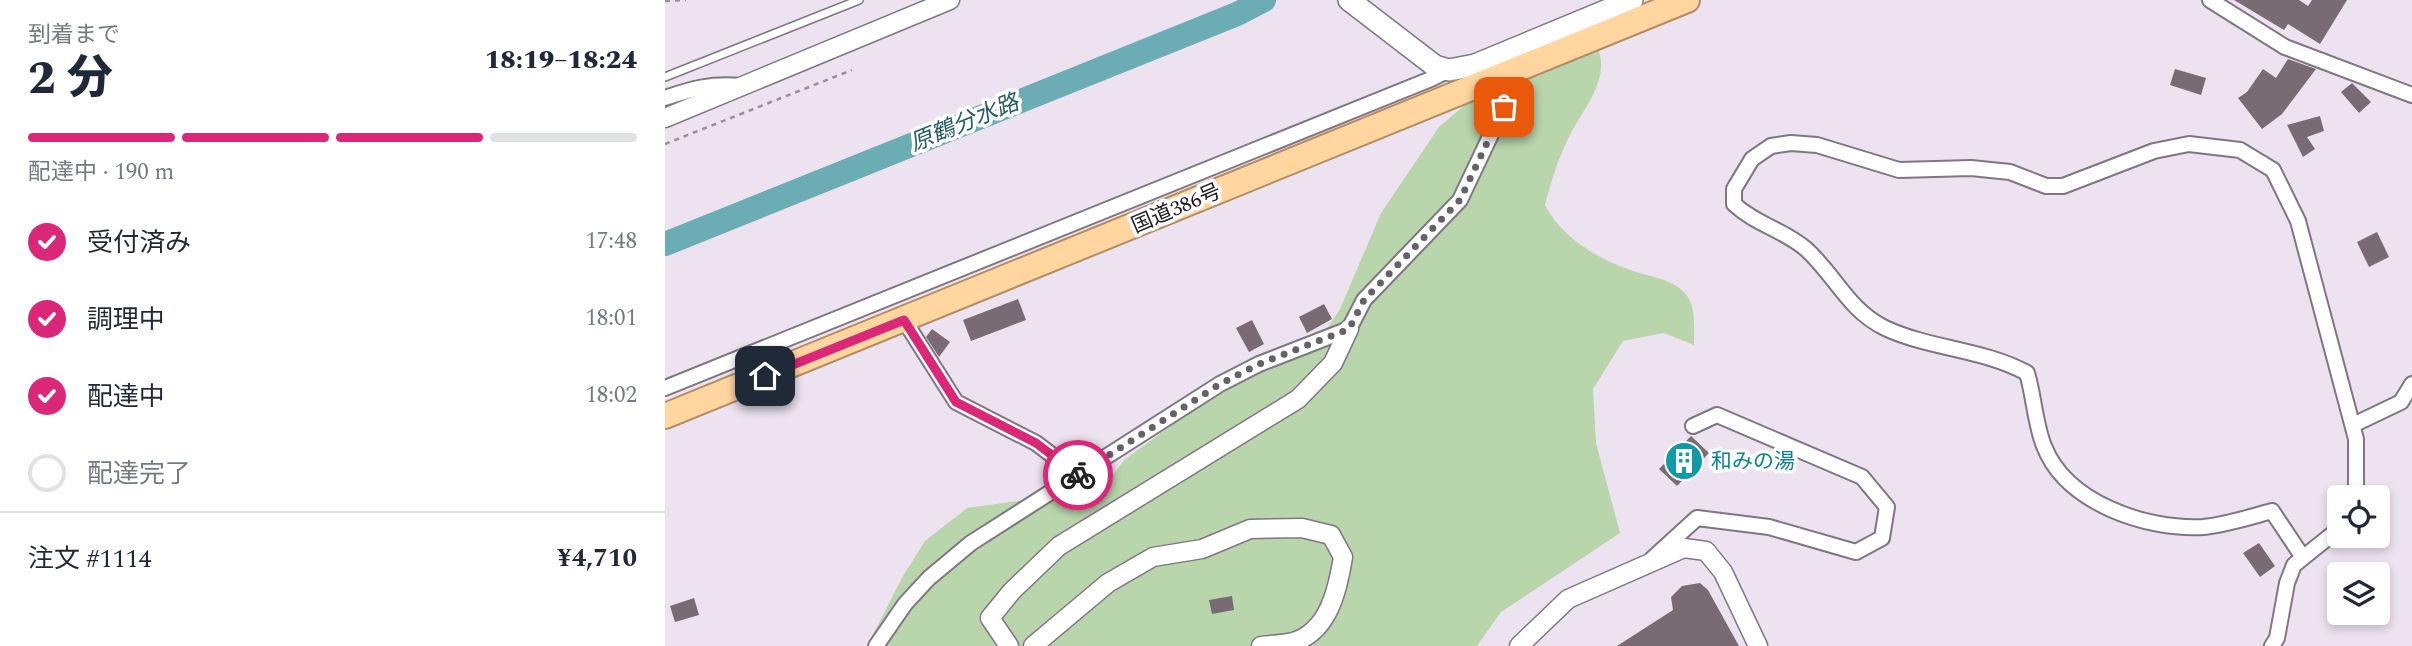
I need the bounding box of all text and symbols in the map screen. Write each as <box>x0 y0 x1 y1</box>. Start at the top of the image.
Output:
text: 到着まで <box>28 18 120 53</box>
text: 18:19–18:24 <box>485 40 637 80</box>
text: 2 分 <box>28 44 113 114</box>
pin <box>1474 77 1534 137</box>
water label: 原鶴分水路 <box>905 85 1026 161</box>
icon: bag <box>1485 88 1523 126</box>
text: 配達中 · 190 m <box>28 155 174 190</box>
street label: 国道386号 <box>1127 176 1226 242</box>
icon: check <box>28 223 66 261</box>
text: 受付済み <box>87 223 191 263</box>
text: 17:48 <box>585 224 637 259</box>
icon: check <box>28 300 66 338</box>
text: 調理中 <box>87 300 165 340</box>
text: 18:01 <box>585 301 637 336</box>
pin <box>735 346 795 406</box>
icon: home <box>746 357 784 395</box>
icon: check <box>28 377 66 415</box>
text: 配達中 <box>87 377 165 417</box>
text: 18:02 <box>585 378 637 413</box>
courier <box>1043 440 1113 510</box>
building icon: 和みの湯 <box>1663 440 1705 482</box>
place label: 和みの湯 <box>1711 446 1795 478</box>
text: 配達完了 <box>87 454 191 494</box>
icon: bike <box>1059 456 1097 494</box>
map controls <box>2327 485 2390 625</box>
button: locate <box>2327 485 2390 548</box>
text: ¥4,710 <box>557 538 637 578</box>
text: 注文 #1114 <box>28 539 152 579</box>
button: layers <box>2327 562 2390 625</box>

